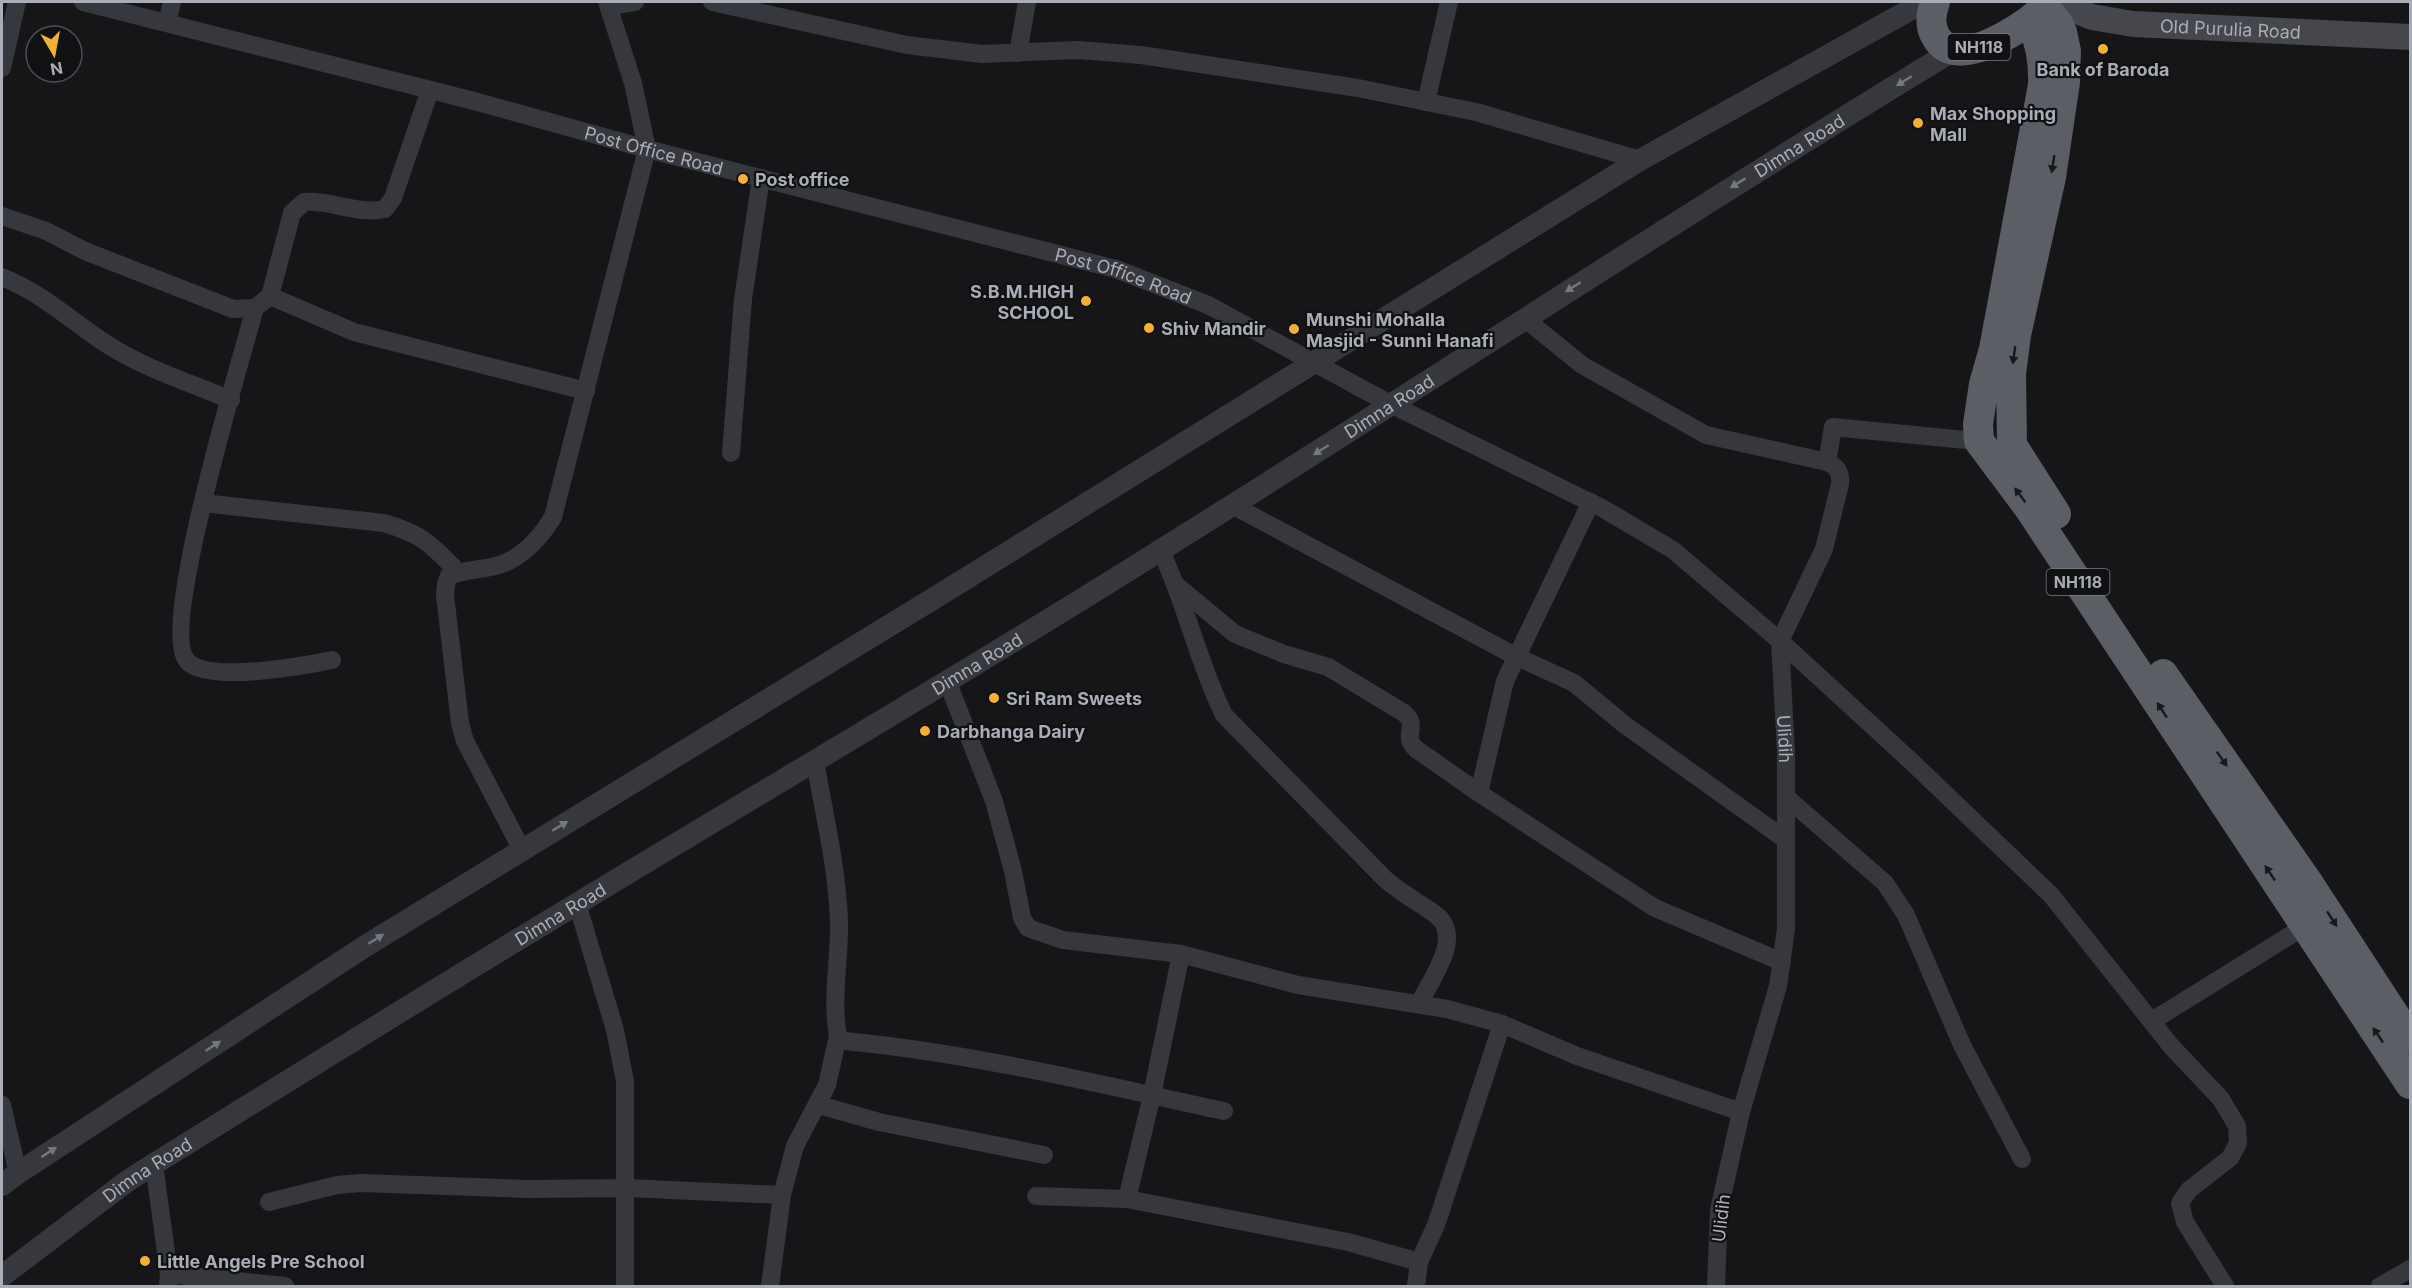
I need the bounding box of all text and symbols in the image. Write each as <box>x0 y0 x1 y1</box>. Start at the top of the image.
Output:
street label: Old Purulia Road <box>2159 15 2301 42</box>
north arrow <box>24 24 84 84</box>
road number: NH118 <box>1948 34 2010 60</box>
marker: Bank of Baroda <box>2096 42 2110 56</box>
text: N <box>49 58 64 80</box>
place label: Bank of Baroda <box>2037 59 2169 80</box>
one-way arrow <box>1896 75 1912 86</box>
place label: Max Shopping Mall <box>1930 103 2056 145</box>
street label: Dimna Road <box>1750 109 1848 181</box>
marker: Max Shopping Mall <box>1911 116 1925 130</box>
street label: Post Office Road <box>582 122 726 179</box>
one-way arrow <box>2048 155 2057 174</box>
place label: Post office <box>755 169 850 190</box>
marker: Post office <box>736 172 750 186</box>
one-way arrow <box>1730 177 1746 188</box>
street label: Post Office Road <box>1053 243 1195 308</box>
place label: S.B.M.HIGH SCHOOL <box>970 281 1074 323</box>
one-way arrow <box>1565 282 1581 293</box>
marker: S.B.M.HIGH SCHOOL <box>1079 294 1093 308</box>
place label: Munshi Mohalla Masjid - Sunni Hanafi <box>1306 309 1494 351</box>
place label: Shiv Mandir <box>1161 318 1266 339</box>
marker: Shiv Mandir <box>1142 321 1156 335</box>
marker: Munshi Mohalla Masjid - Sunni Hanafi <box>1287 322 1301 336</box>
one-way arrow <box>2009 346 2018 365</box>
street label: Dimna Road <box>1340 370 1438 442</box>
one-way arrow <box>1313 444 1329 455</box>
one-way arrow <box>2014 488 2026 504</box>
road number: NH118 <box>2046 569 2110 595</box>
street label: Dimna Road <box>928 628 1026 699</box>
place label: Sri Ram Sweets <box>1006 688 1142 709</box>
marker: Sri Ram Sweets <box>987 691 1001 705</box>
one-way arrow <box>2157 702 2168 719</box>
street label: Ulidih <box>1774 714 1797 763</box>
place label: Darbhanga Dairy <box>937 721 1085 742</box>
marker: Darbhanga Dairy <box>918 724 932 738</box>
one-way arrow <box>2216 751 2227 767</box>
one-way arrow <box>552 821 569 832</box>
one-way arrow <box>2265 865 2276 881</box>
street label: Dimna Road <box>511 878 610 949</box>
one-way arrow <box>2327 911 2338 928</box>
one-way arrow <box>368 934 384 945</box>
one-way arrow <box>2372 1028 2384 1044</box>
one-way arrow <box>205 1040 221 1051</box>
street label: Dimna Road <box>98 1133 196 1207</box>
one-way arrow <box>41 1146 57 1158</box>
street label: Ulidih <box>1708 1193 1734 1243</box>
place label: Little Angels Pre School <box>157 1251 365 1272</box>
marker: Little Angels Pre School <box>138 1254 152 1268</box>

